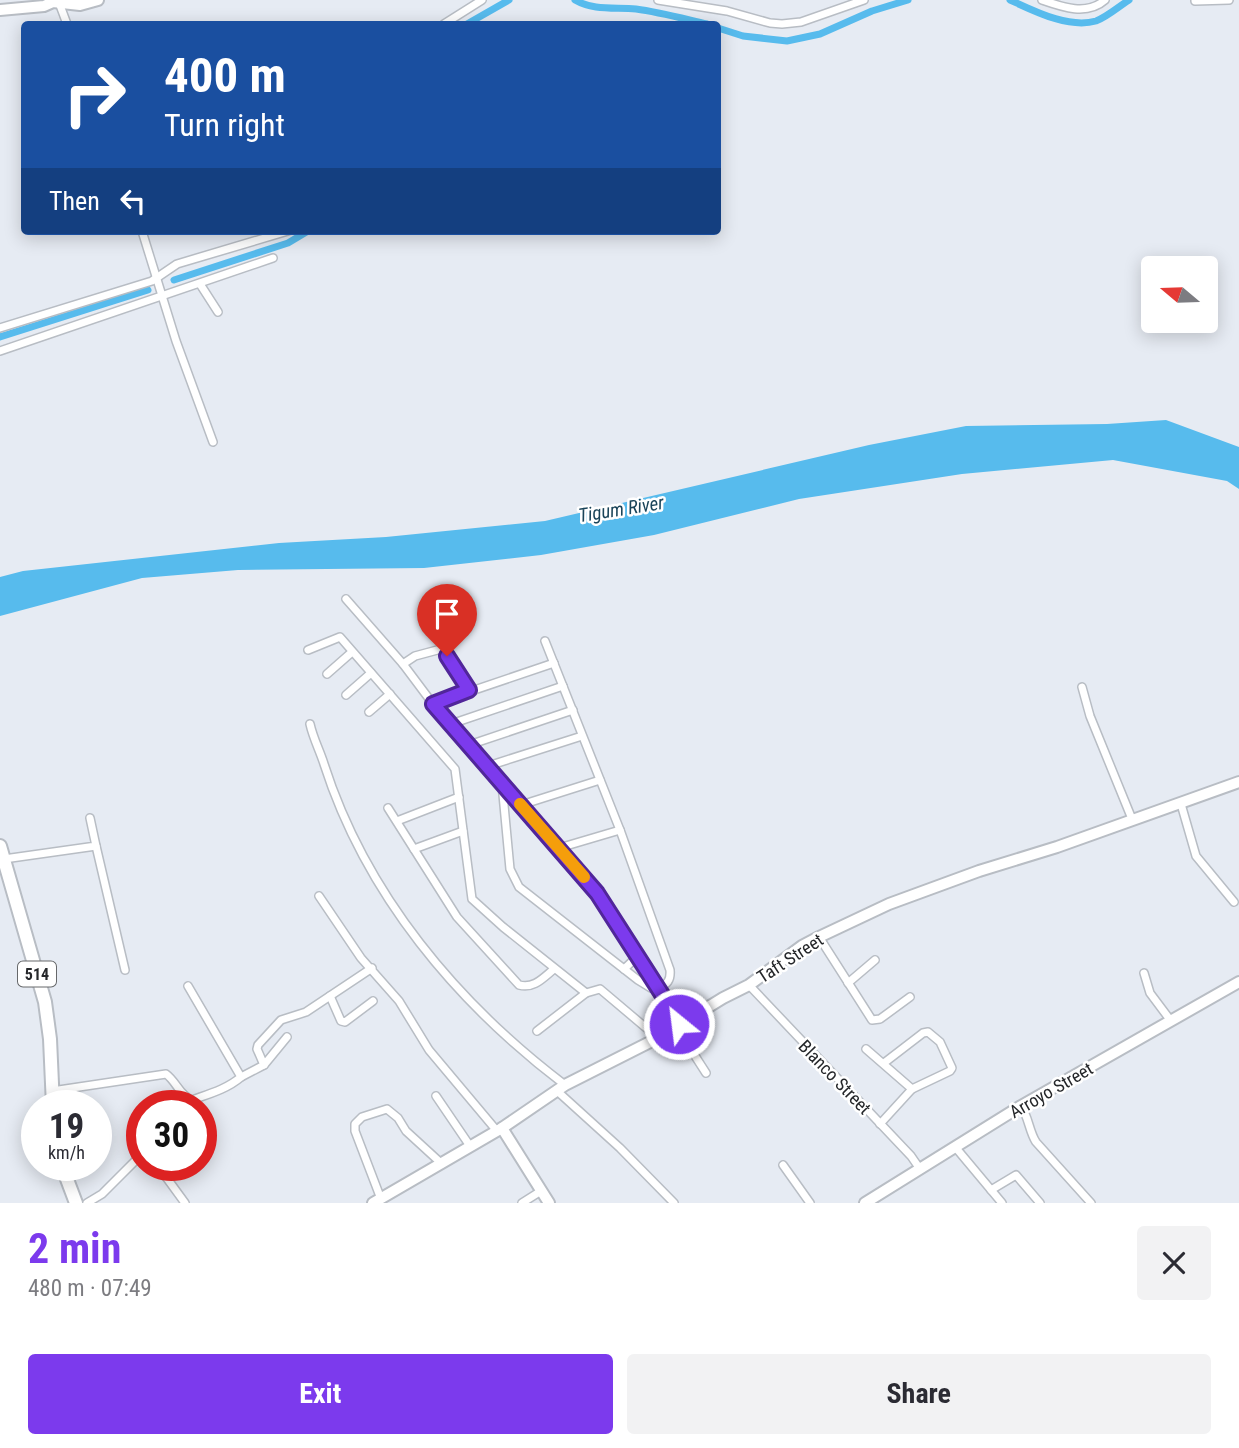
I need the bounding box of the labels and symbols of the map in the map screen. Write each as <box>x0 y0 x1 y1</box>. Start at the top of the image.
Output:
north arrow <box>1141 256 1218 332</box>
water label: Tigum River <box>577 491 666 527</box>
pin <box>417 584 477 656</box>
street label: Taft Street <box>753 929 827 987</box>
road number: 514 <box>18 962 56 986</box>
position arrow <box>642 987 716 1061</box>
street label: Blanco Street <box>794 1036 876 1118</box>
street label: Arroyo Street <box>1006 1058 1096 1122</box>
speed limit sign: 30 <box>126 1090 217 1181</box>

